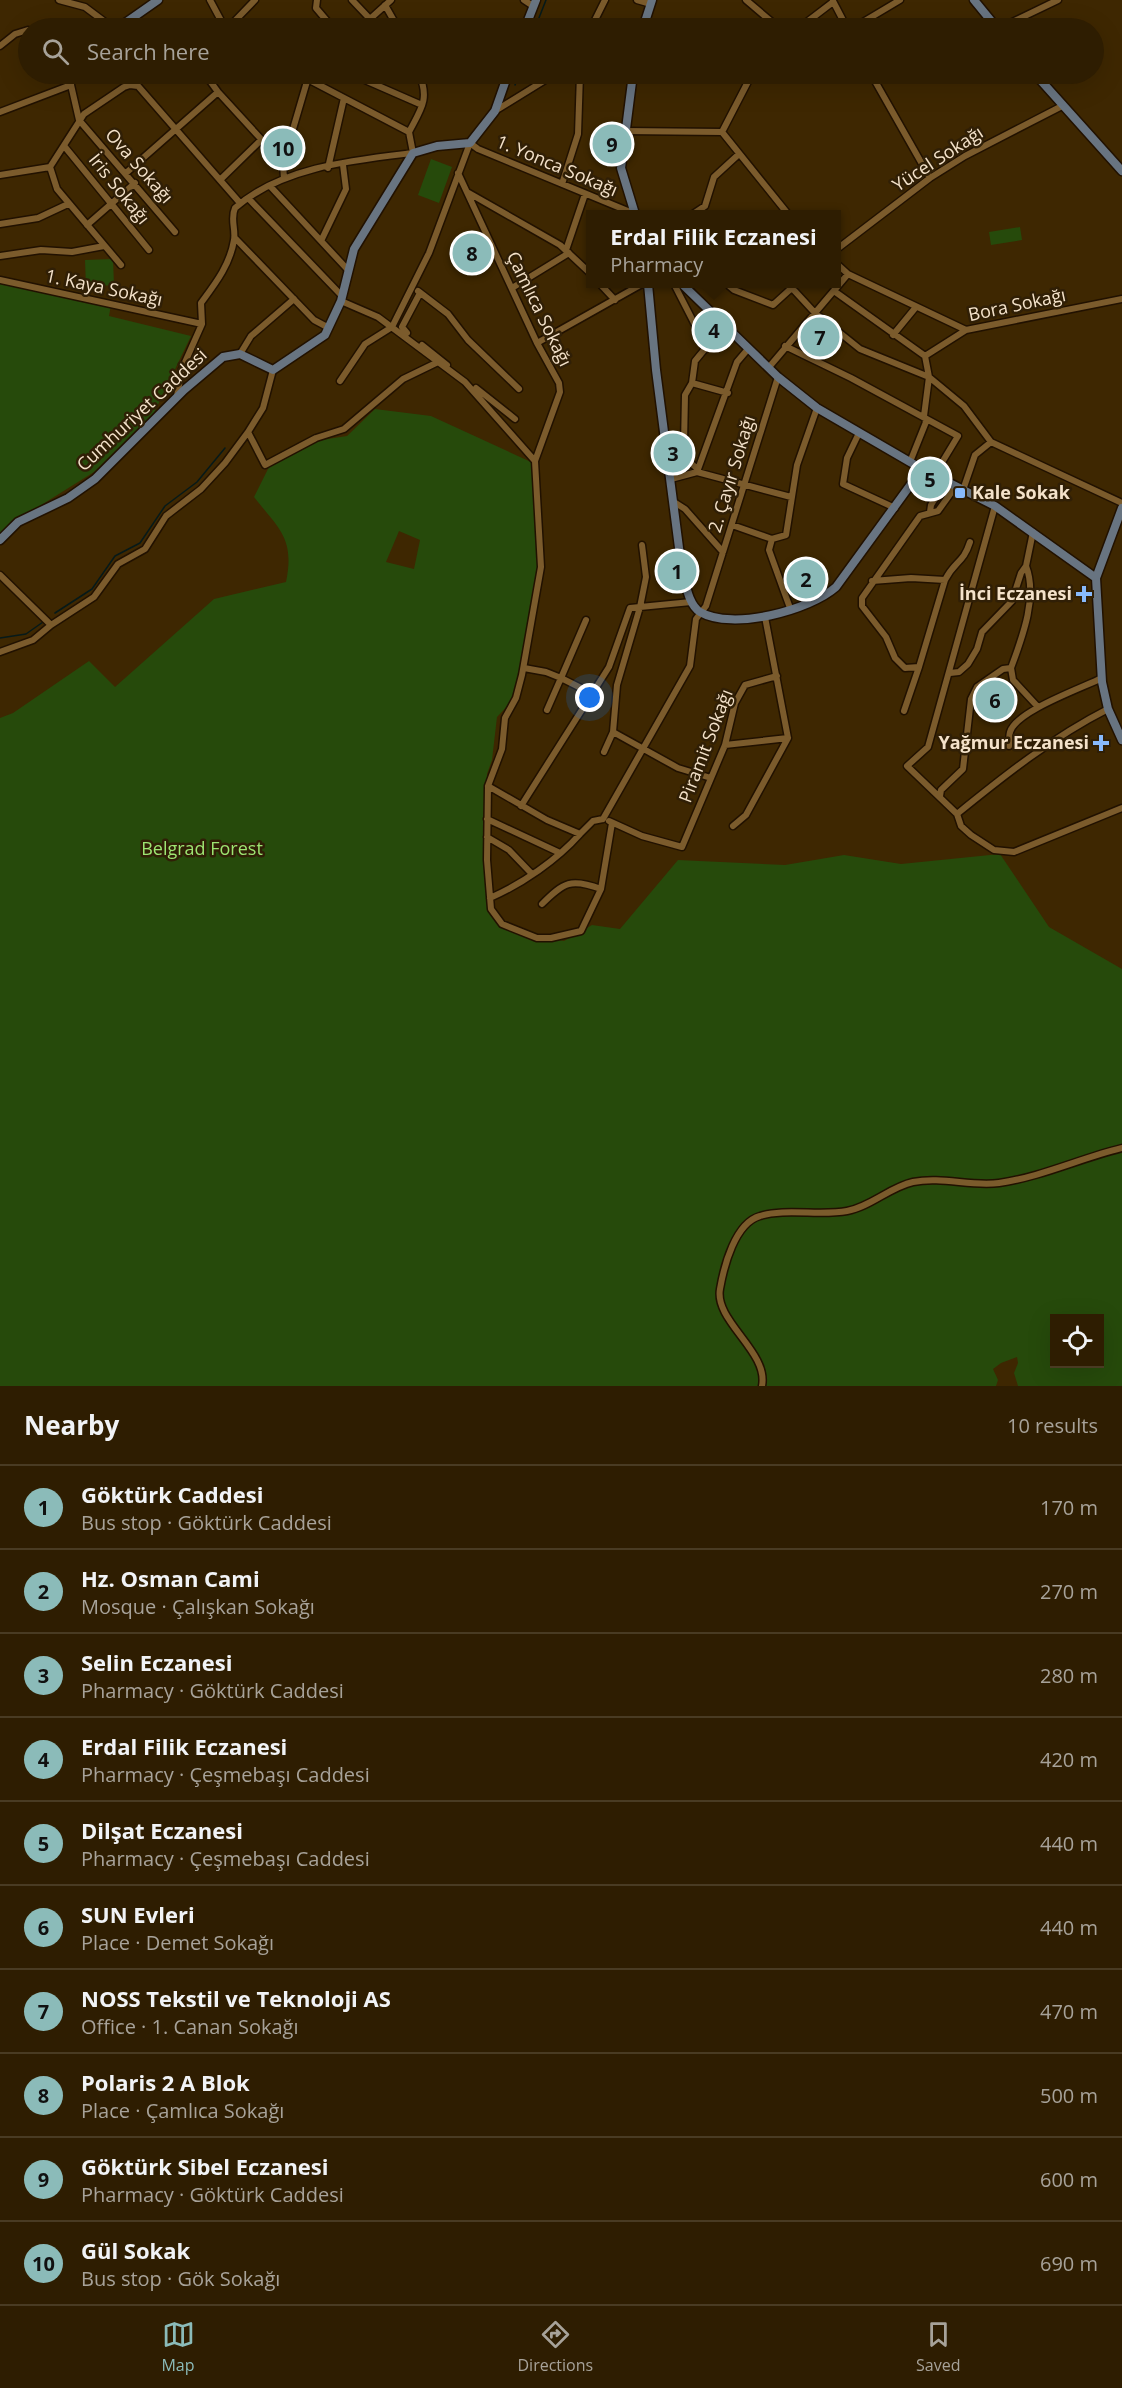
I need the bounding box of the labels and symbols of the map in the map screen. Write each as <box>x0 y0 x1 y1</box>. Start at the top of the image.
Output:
street label: Yücel Sokağı <box>888 120 987 196</box>
pin: 9 <box>592 122 632 166</box>
street label: Ova Sokağı <box>100 123 179 208</box>
pin: 10 <box>264 126 302 170</box>
street label: 1. Yonca Sokağı <box>493 129 622 201</box>
street label: İris Sokağı <box>84 148 156 229</box>
pin: 8 <box>452 230 492 276</box>
street label: Çamlıca Sokağı <box>502 247 578 370</box>
street label: 1. Kaya Sokağı <box>44 263 165 311</box>
street label: Bora Sokağı <box>966 282 1068 326</box>
pin: 4 <box>694 308 734 352</box>
pin: 7 <box>800 314 840 360</box>
street label: Cumhuriyet Caddesi <box>71 343 212 476</box>
street label: 2. Çayır Sokağı <box>702 412 760 535</box>
pin: 3 <box>654 430 692 476</box>
pin: 5 <box>910 456 950 502</box>
place label: Kale Sokak <box>972 480 1071 504</box>
marker: Kale Sokak <box>953 486 967 500</box>
pin: 1 <box>658 548 696 594</box>
pin: 2 <box>786 556 826 602</box>
place label: İnci Eczanesi <box>959 581 1072 605</box>
marker: İnci Eczanesi <box>1077 587 1091 601</box>
pin: 6 <box>976 678 1014 722</box>
your location <box>575 683 604 712</box>
street label: Piramit Sokağı <box>672 686 738 806</box>
place label: Yağmur Eczanesi <box>938 730 1089 754</box>
marker: Yağmur Eczanesi <box>1094 736 1108 750</box>
park label: Belgrad Forest <box>141 836 263 860</box>

